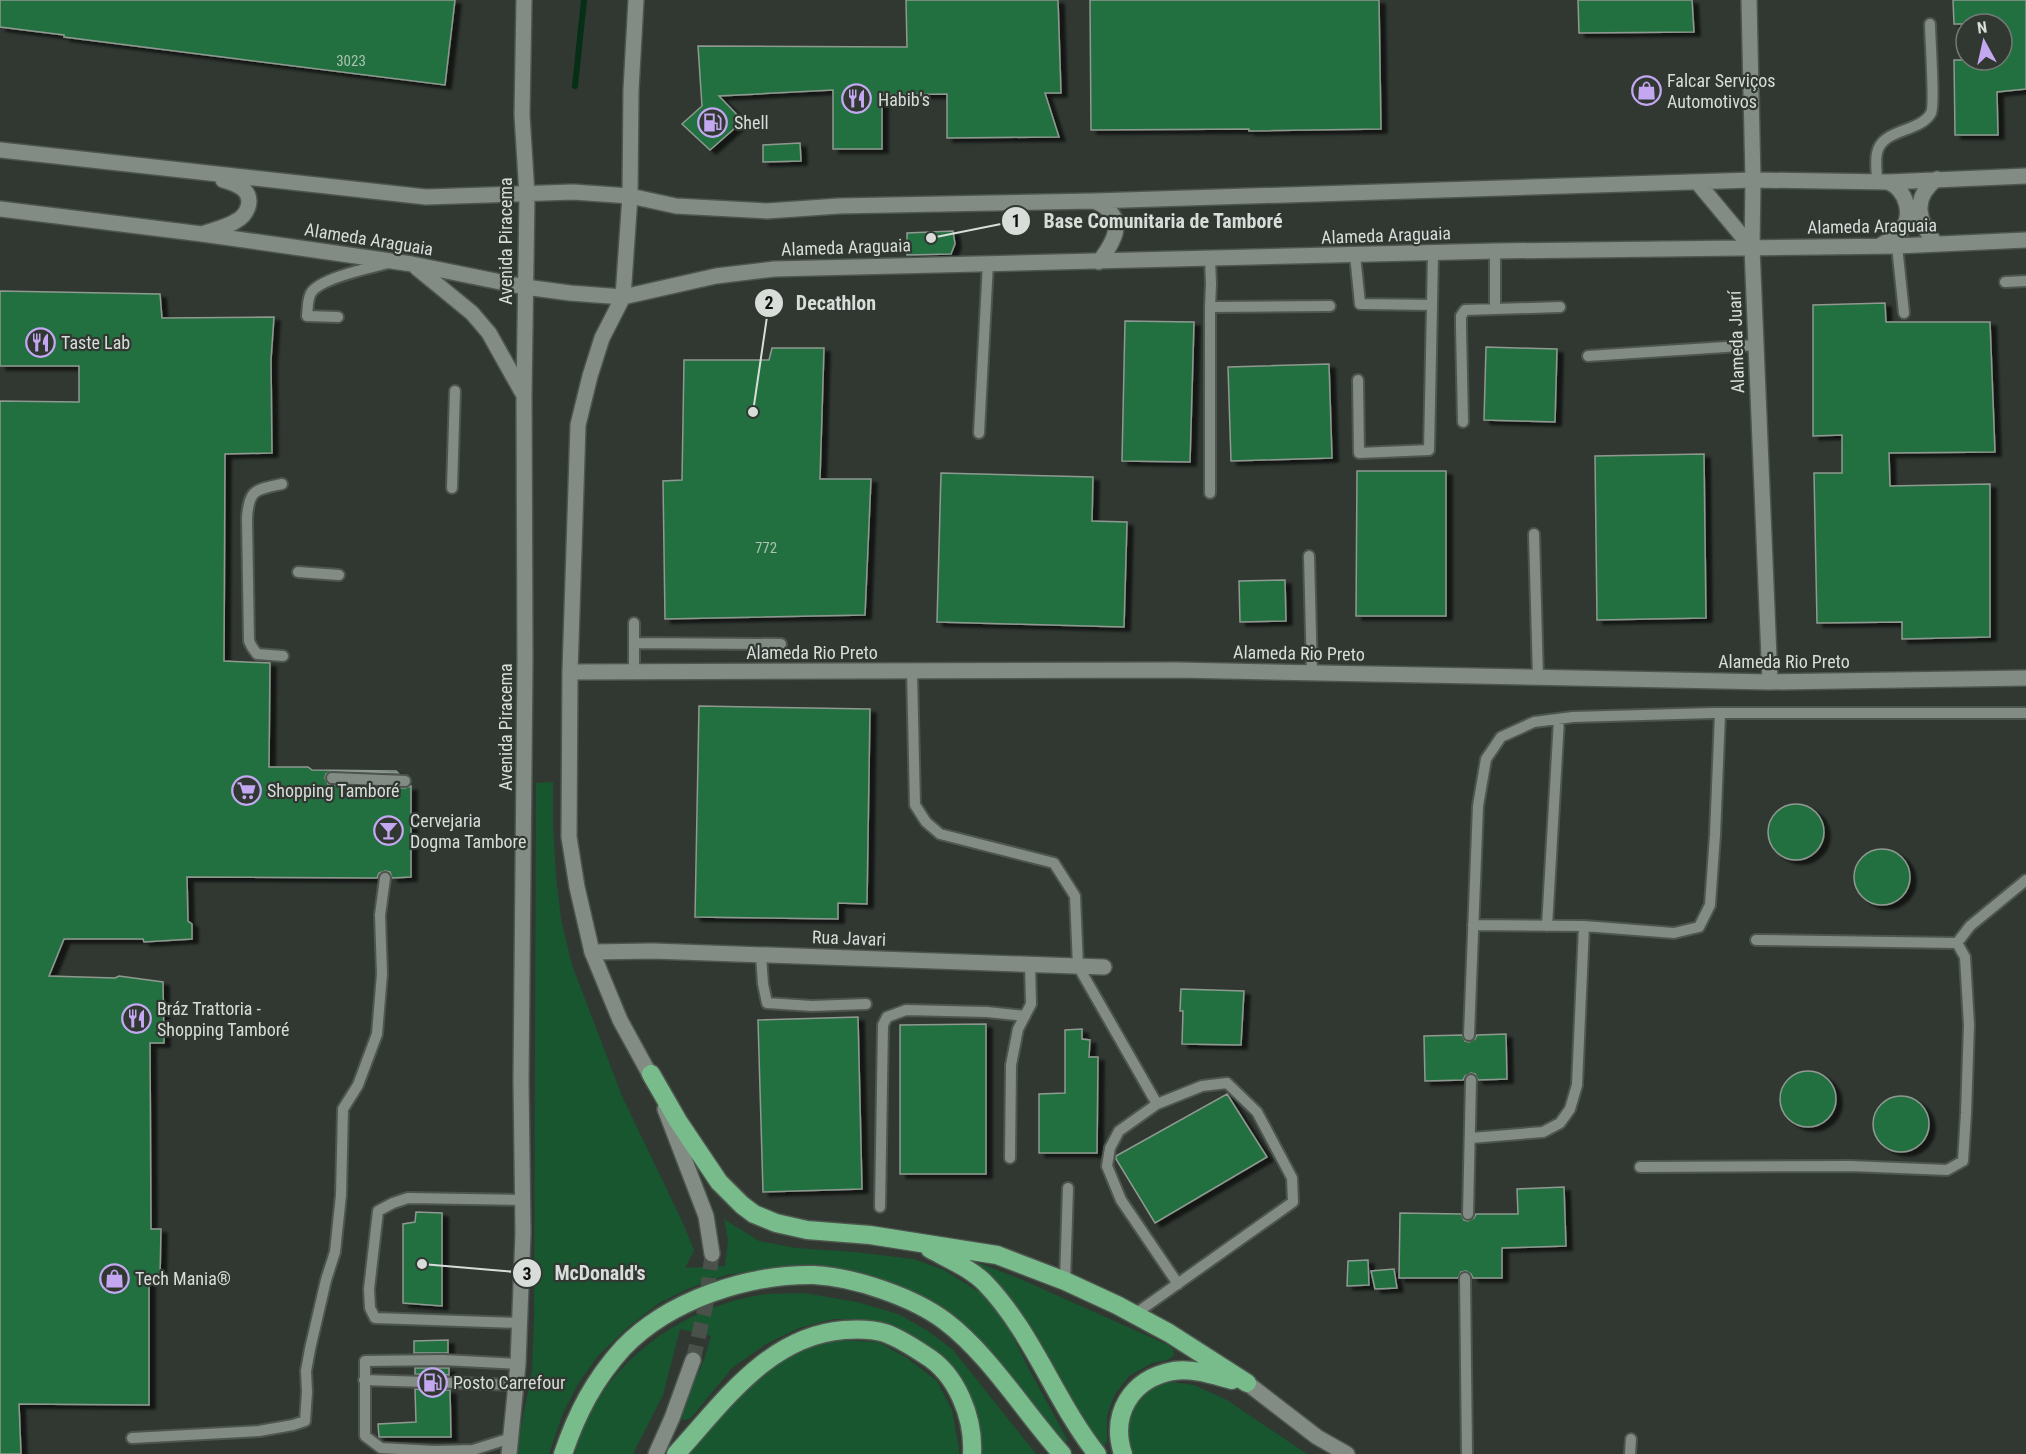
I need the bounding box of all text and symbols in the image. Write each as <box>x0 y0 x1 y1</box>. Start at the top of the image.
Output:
north arrow <box>1954 12 2014 72</box>
text: N <box>1976 18 1988 38</box>
house number: 3023 <box>336 52 366 70</box>
place label: Falcar Serviços Automotivos <box>1667 70 1775 112</box>
shop icon: Falcar Serviços Automotivos <box>1630 74 1662 106</box>
restaurant icon: Habib's <box>841 83 873 115</box>
place label: Habib's <box>878 89 930 110</box>
fuel station icon: Shell <box>697 106 729 138</box>
place label: Shell <box>734 112 769 133</box>
street label: Avenida Piracema <box>495 177 516 305</box>
callout: Base Comunitaria de Tamboré <box>1001 202 1295 240</box>
text: Base Comunitaria de Tamboré <box>1044 209 1282 233</box>
text: 1 <box>1011 210 1021 231</box>
street label: Alameda Araguaia <box>1807 214 1937 238</box>
street label: Alameda Araguaia <box>303 218 435 260</box>
street label: Alameda Araguaia <box>1321 222 1451 248</box>
street label: Alameda Araguaia <box>781 234 911 260</box>
callout: Decathlon <box>754 284 889 322</box>
street label: Alameda Juarí <box>1724 290 1748 394</box>
text: Decathlon <box>796 291 876 315</box>
text: 2 <box>764 292 774 313</box>
restaurant icon: Taste Lab <box>24 326 56 358</box>
place label: Taste Lab <box>61 332 130 353</box>
house number: 772 <box>755 539 777 557</box>
street label: Alameda Rio Preto <box>1233 641 1365 665</box>
street label: Alameda Rio Preto <box>746 642 878 663</box>
street label: Alameda Rio Preto <box>1718 651 1850 672</box>
street label: Avenida Piracema <box>495 663 516 791</box>
supermarket icon: Shopping Tamboré <box>230 774 262 806</box>
place label: Shopping Tamboré <box>267 780 400 801</box>
place label: Cervejaria Dogma Tambore <box>410 810 526 852</box>
bar icon: Cervejaria Dogma Tambore <box>373 814 405 846</box>
street label: Rua Javari <box>812 926 886 950</box>
place label: Bráz Trattoria - Shopping Tamboré <box>157 998 290 1040</box>
restaurant icon: Bráz Trattoria - Shopping Tamboré <box>120 1002 152 1034</box>
callout: McDonald's <box>512 1254 657 1292</box>
text: McDonald's <box>554 1261 646 1285</box>
shop icon: Tech Mania® <box>98 1262 130 1294</box>
text: 3 <box>522 1263 532 1284</box>
place label: Tech Mania® <box>135 1268 231 1289</box>
fuel station icon: Posto Carrefour <box>416 1366 448 1398</box>
place label: Posto Carrefour <box>453 1372 566 1393</box>

